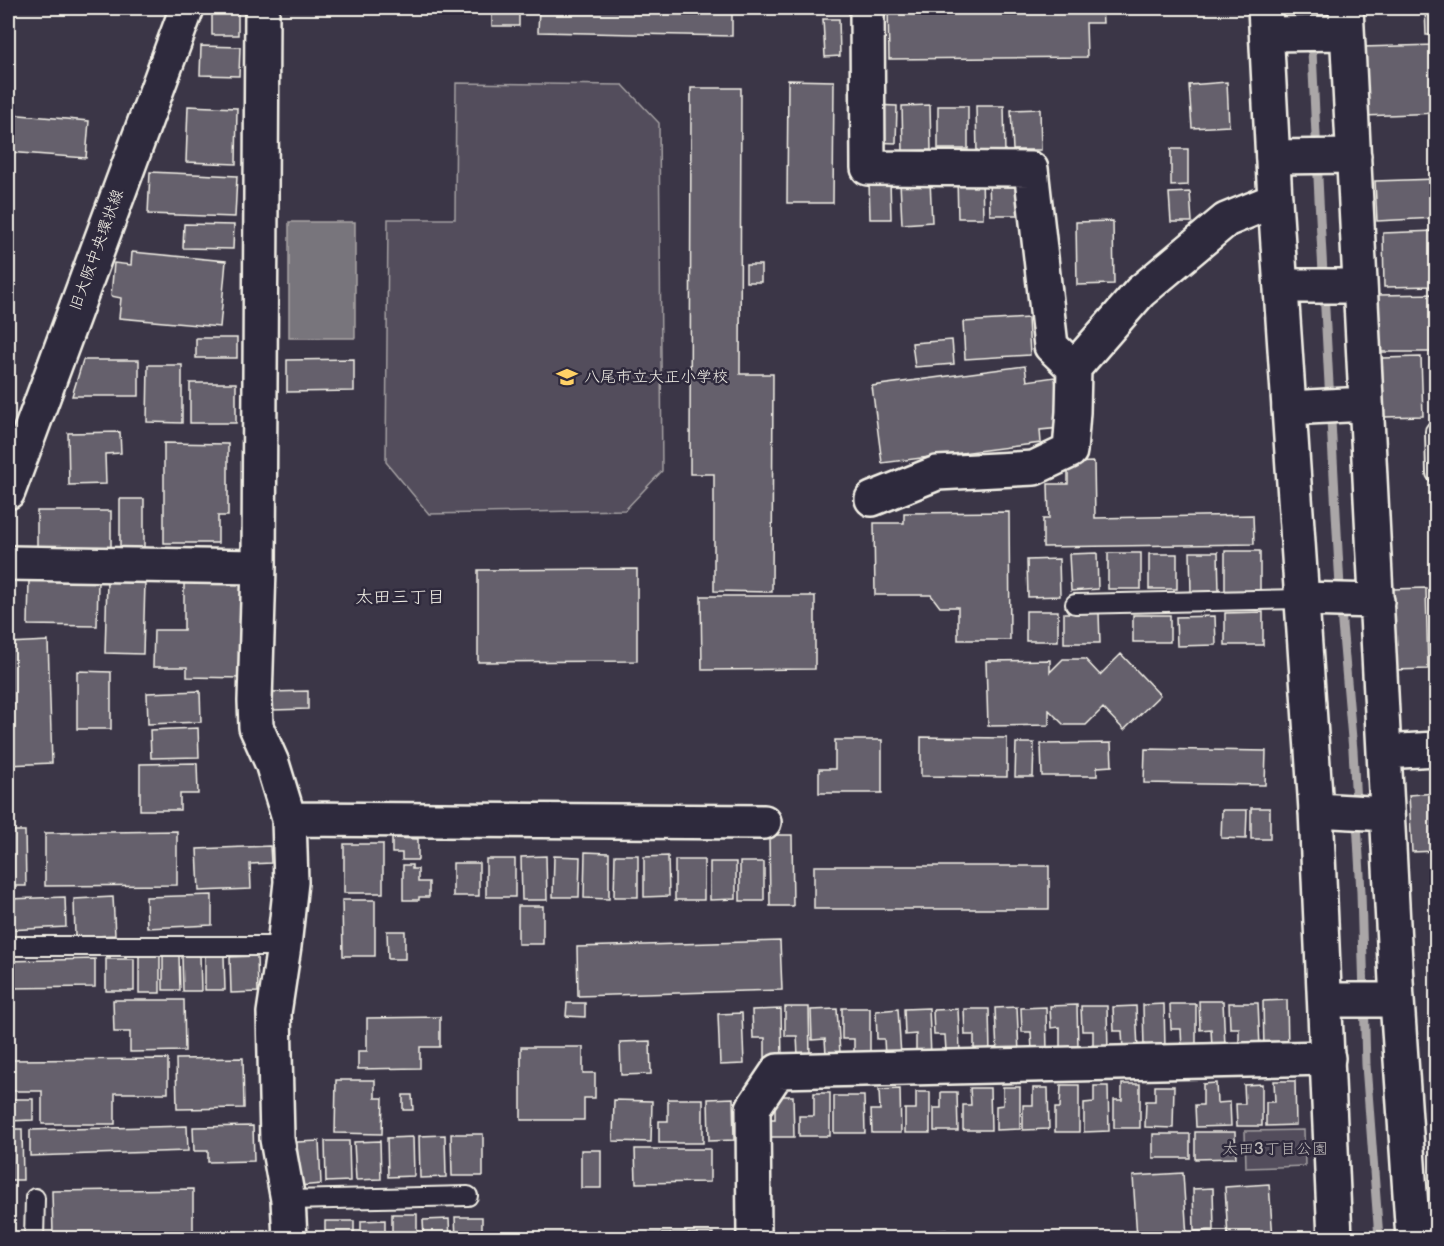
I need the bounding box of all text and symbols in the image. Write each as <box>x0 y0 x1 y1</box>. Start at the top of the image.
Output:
street label: 旧大阪中央環状線 <box>66 187 128 313</box>
school or university icon: 八尾市立大正小学校 <box>555 365 579 389</box>
place label: 八尾市立大正小学校 <box>584 368 728 387</box>
district label: 太田三丁目 <box>355 587 445 608</box>
park label: 太田3丁目公園 <box>1222 1140 1328 1159</box>

